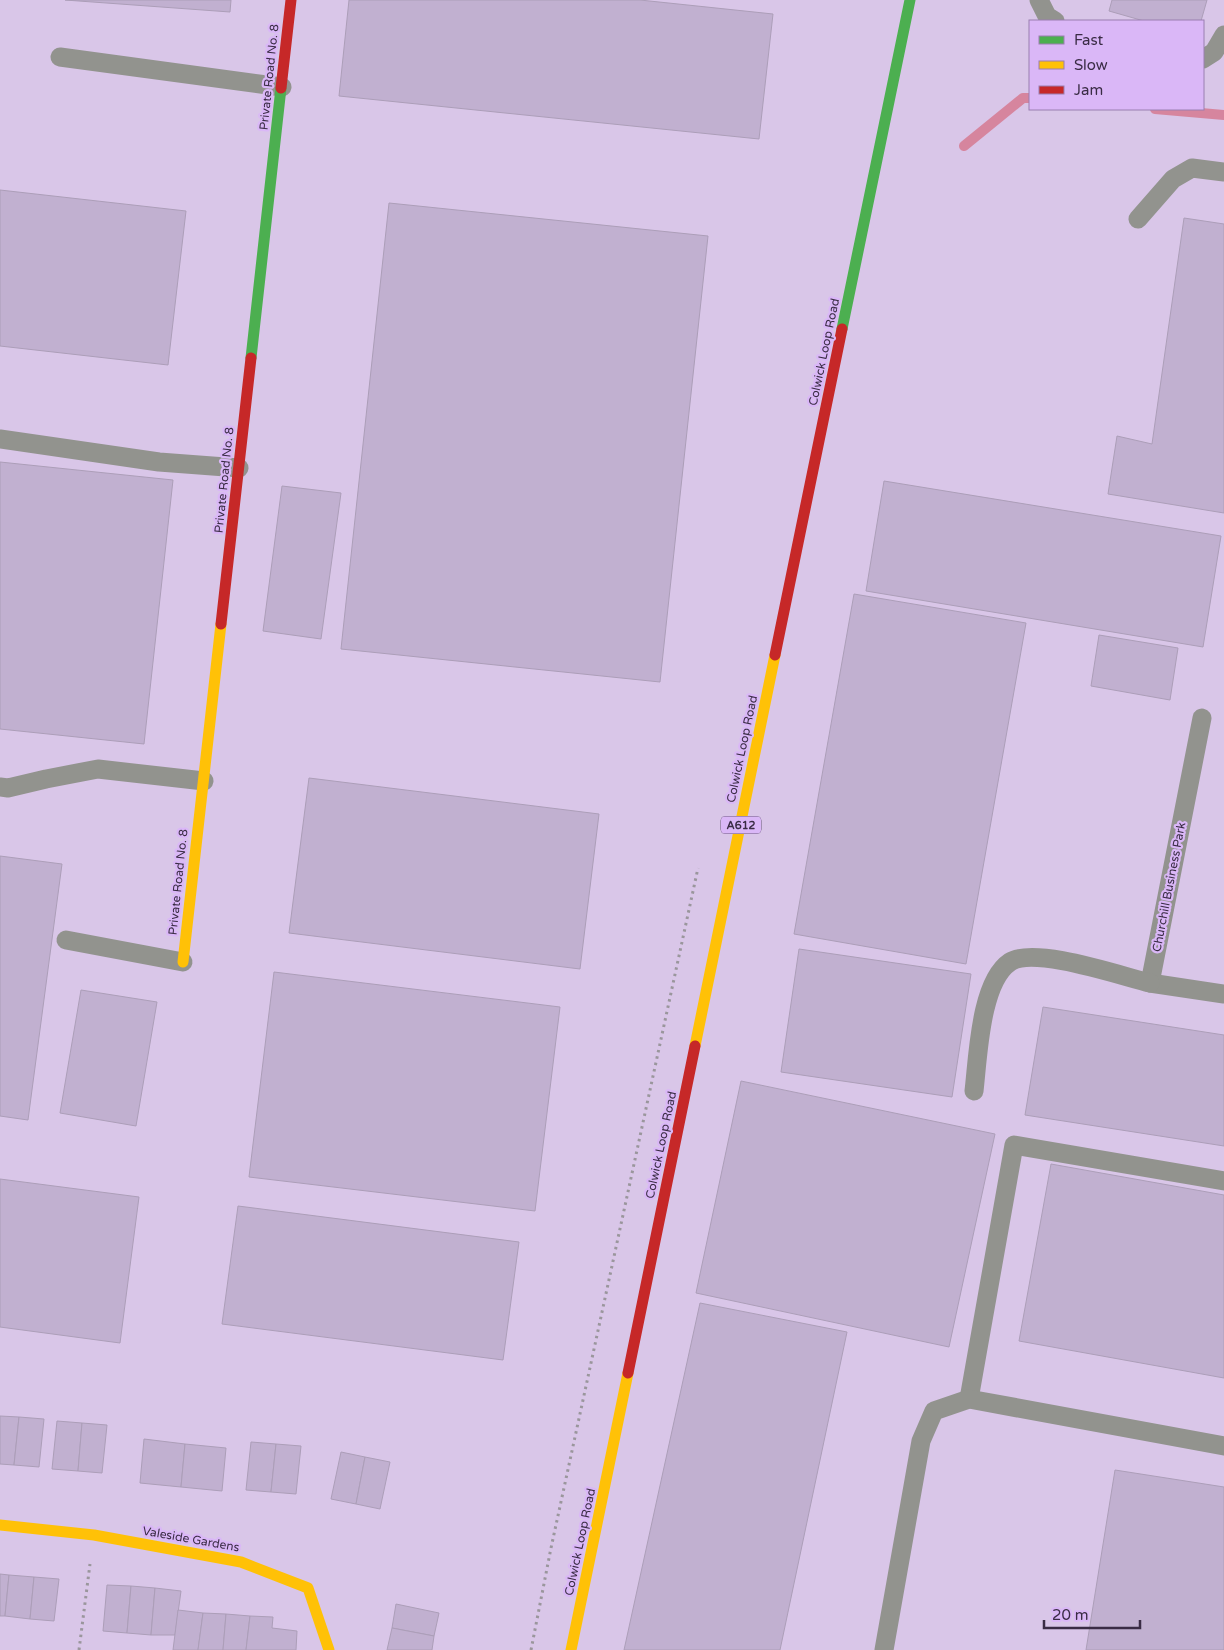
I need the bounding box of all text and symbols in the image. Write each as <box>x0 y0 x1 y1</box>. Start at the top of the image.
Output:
legend <box>1029 20 1204 110</box>
street label: Private Road No. 8 <box>256 23 282 131</box>
text: Fast <box>1074 31 1104 49</box>
text: Slow <box>1074 56 1108 74</box>
text: Jam <box>1074 81 1103 99</box>
street label: Colwick Loop Road <box>806 297 842 407</box>
street label: Private Road No. 8 <box>211 426 237 534</box>
street label: Colwick Loop Road <box>724 694 760 804</box>
road number: A612 <box>721 816 761 834</box>
street label: Churchill Business Park <box>1150 821 1189 953</box>
street label: Private Road No. 8 <box>165 828 191 936</box>
street label: Colwick Loop Road <box>643 1090 679 1200</box>
street label: Colwick Loop Road <box>562 1487 598 1597</box>
street label: Valeside Gardens <box>141 1524 241 1554</box>
scale bar <box>1044 1598 1140 1630</box>
text: 20 m <box>1052 1606 1089 1624</box>

